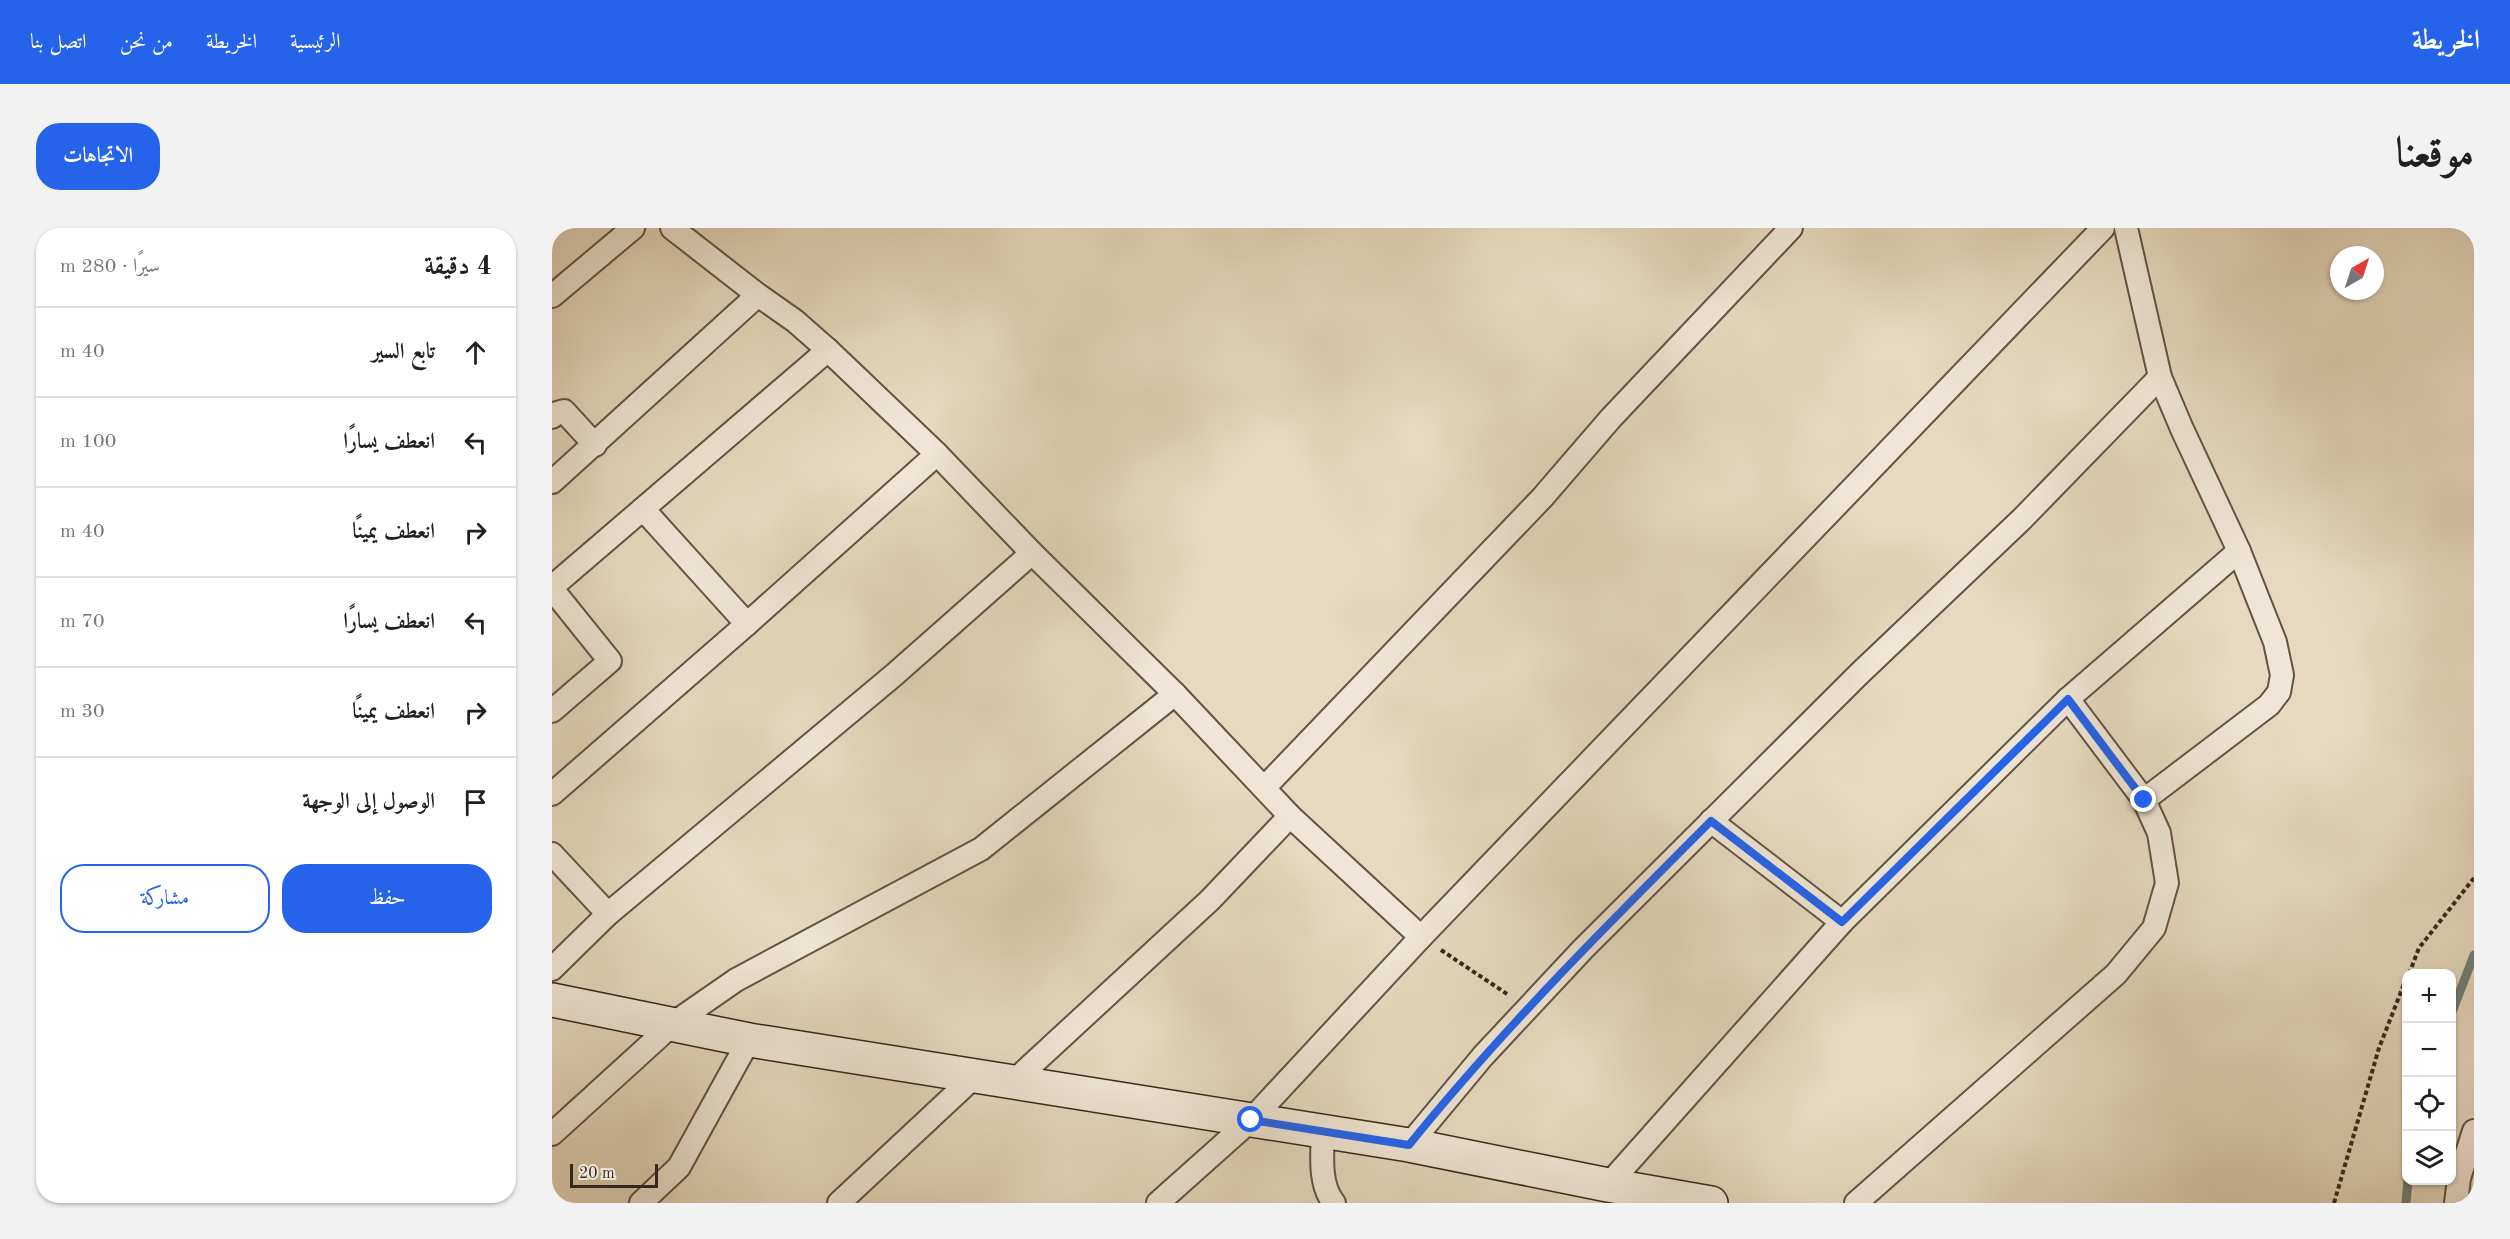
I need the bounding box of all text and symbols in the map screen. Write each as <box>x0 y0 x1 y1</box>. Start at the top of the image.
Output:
text: الخريطة <box>2412 28 2480 56</box>
text: اتصل بنا <box>30 32 87 53</box>
text: من نحن <box>120 32 173 53</box>
text: الخريطة <box>206 32 257 53</box>
text: الرئيسية <box>290 32 341 53</box>
button: الاتجاهات <box>36 123 160 190</box>
text: موقعنا <box>2396 134 2474 176</box>
north arrow <box>2330 246 2384 300</box>
text: 4 دقيقة <box>424 254 492 280</box>
text: سيرًا · 280 m <box>60 257 160 277</box>
icon: ahead <box>459 336 492 369</box>
text: تابع السير <box>371 341 435 363</box>
text: 40 m <box>60 342 105 362</box>
icon: left <box>459 426 492 459</box>
text: انعطف يسارًا <box>343 431 435 453</box>
text: 100 m <box>60 432 116 452</box>
icon: right <box>459 516 492 549</box>
text: انعطف يمينًا <box>352 521 435 543</box>
text: 40 m <box>60 522 105 542</box>
icon: left <box>459 606 492 639</box>
text: انعطف يسارًا <box>343 611 435 633</box>
text: 70 m <box>60 612 105 632</box>
icon: right <box>459 696 492 729</box>
text: انعطف يمينًا <box>352 701 435 723</box>
text: 30 m <box>60 702 105 722</box>
icon: arrive <box>459 786 492 819</box>
route end <box>2130 786 2156 812</box>
text: الوصول إلى الوجهة <box>302 791 435 813</box>
button: مشاركة <box>60 864 270 933</box>
button: حفظ <box>282 864 492 933</box>
map controls <box>2402 969 2456 1185</box>
button: + <box>2402 969 2456 1023</box>
button: − <box>2402 1023 2456 1077</box>
button: locate <box>2402 1077 2456 1131</box>
route start <box>1237 1106 1263 1132</box>
button: layers <box>2402 1131 2456 1185</box>
scale bar <box>570 1161 658 1188</box>
text: 20 m <box>579 1166 615 1182</box>

